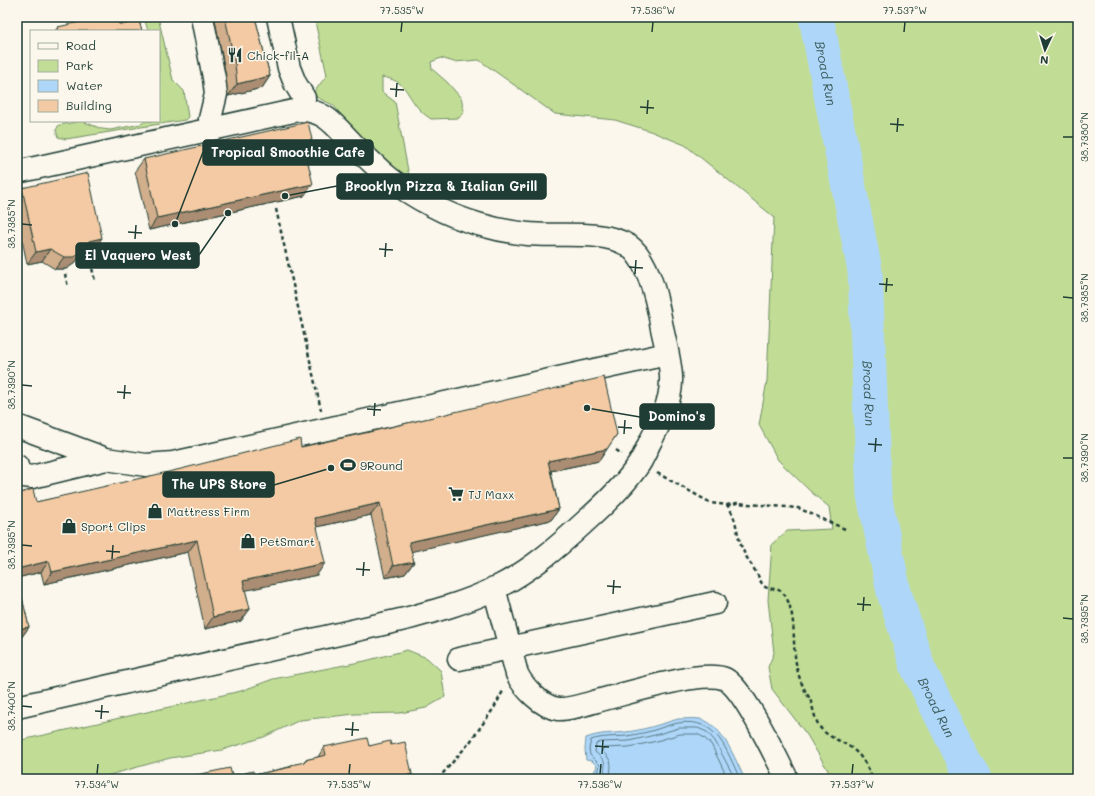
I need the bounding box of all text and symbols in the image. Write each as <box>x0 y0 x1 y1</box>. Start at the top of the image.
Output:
text: 77.535°W <box>380 3 424 17</box>
text: 77.536°W <box>631 3 675 17</box>
text: 77.537°W <box>883 3 927 17</box>
legend <box>30 30 160 122</box>
north arrow <box>1025 30 1065 70</box>
text: Road <box>66 37 96 53</box>
water label: Broad Run <box>812 39 841 107</box>
restaurant icon: Chick-fil-A <box>226 46 244 64</box>
place label: Chick-fil-A <box>247 47 309 63</box>
text: N <box>1040 53 1049 68</box>
text: Park <box>66 57 93 73</box>
text: Water <box>66 77 103 93</box>
text: Building <box>66 97 112 113</box>
text: 38.7380°N <box>1077 112 1091 162</box>
callout: Tropical Smoothie Cafe <box>203 140 373 165</box>
text: Tropical Smoothie Cafe <box>211 143 365 160</box>
callout: Brooklyn Pizza & Italian Grill <box>337 174 546 199</box>
text: Brooklyn Pizza & Italian Grill <box>345 177 537 195</box>
text: 38.7385°N <box>4 199 18 249</box>
callout: El Vaquero West <box>76 243 199 268</box>
text: El Vaquero West <box>84 246 192 263</box>
text: 38.7385°N <box>1077 273 1091 323</box>
text: 38.7390°N <box>4 360 18 410</box>
water label: Broad Run <box>860 360 880 426</box>
callout: Domino's <box>640 404 714 429</box>
text: Domino's <box>648 407 706 424</box>
text: 38.7390°N <box>1077 433 1091 483</box>
sports icon: 9Round <box>339 456 357 474</box>
place label: 9Round <box>360 457 403 473</box>
callout: The UPS Store <box>163 472 274 497</box>
text: The UPS Store <box>172 475 267 492</box>
supermarket icon: TJ Maxx <box>447 485 465 503</box>
place label: TJ Maxx <box>468 486 514 502</box>
shop icon: Mattress Firm <box>146 502 164 520</box>
place label: Mattress Firm <box>167 503 250 519</box>
shop icon: Sport Clips <box>60 517 78 535</box>
place label: Sport Clips <box>81 518 146 534</box>
text: 38.7395°N <box>4 520 18 570</box>
shop icon: PetSmart <box>239 532 257 550</box>
place label: PetSmart <box>260 533 315 549</box>
text: 38.7395°N <box>1077 594 1091 644</box>
water label: Broad Run <box>915 674 960 740</box>
text: 38.7400°N <box>4 681 18 731</box>
text: 77.534°W <box>75 777 119 791</box>
text: 77.535°W <box>327 777 371 791</box>
text: 77.536°W <box>578 777 622 791</box>
text: 77.537°W <box>830 777 874 791</box>

